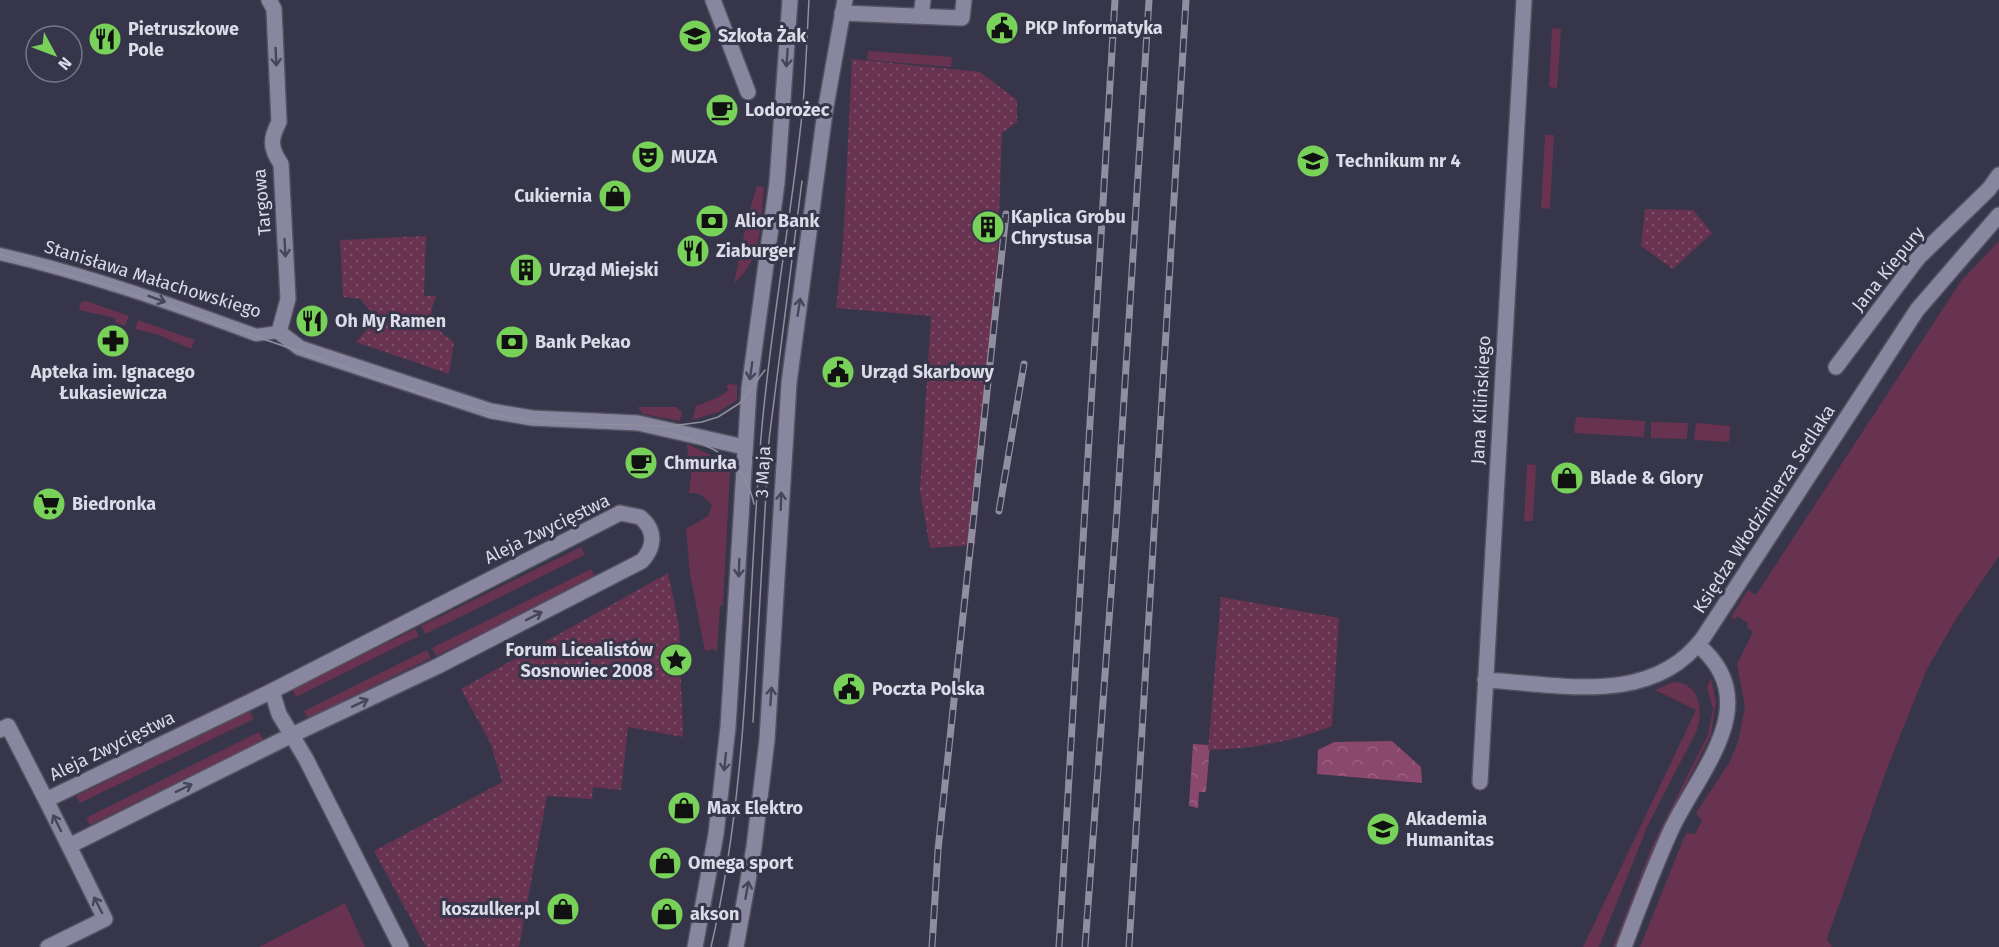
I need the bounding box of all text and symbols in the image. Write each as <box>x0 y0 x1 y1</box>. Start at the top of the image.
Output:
public building icon: PKP Informatyka <box>984 10 1020 46</box>
place label: PKP Informatyka <box>1025 17 1163 39</box>
place label: Pietruszkowe Pole <box>128 18 239 61</box>
school or university icon: Szkoła Żak <box>677 18 713 54</box>
restaurant icon: Pietruszkowe Pole <box>87 21 123 57</box>
north arrow <box>24 24 84 84</box>
place label: Szkoła Żak <box>718 25 807 47</box>
one-way arrow <box>271 46 282 66</box>
one-way arrow <box>781 48 792 68</box>
text: N <box>54 53 76 74</box>
cafe icon: Lodorożec <box>704 92 740 128</box>
place label: Lodorożec <box>745 99 830 121</box>
theatre icon: MUZA <box>630 139 666 175</box>
school or university icon: Technikum nr 4 <box>1295 143 1331 179</box>
place label: MUZA <box>671 146 717 168</box>
place label: Technikum nr 4 <box>1336 150 1461 172</box>
street label: Targowa <box>248 168 276 236</box>
shop icon: Cukiernia <box>597 178 633 214</box>
place label: Cukiernia <box>514 185 592 207</box>
bank icon: Alior Bank <box>694 203 730 239</box>
place label: Kaplica Grobu Chrystusa <box>1011 206 1126 249</box>
building icon: Kaplica Grobu Chrystusa <box>970 209 1006 245</box>
place label: Alior Bank <box>734 210 820 232</box>
street label: Jana Kiepury <box>1847 222 1929 316</box>
restaurant icon: Ziaburger <box>675 233 711 269</box>
street label: Stanisława Małachowskiego <box>42 235 264 323</box>
one-way arrow <box>280 237 291 257</box>
place label: Ziaburger <box>716 240 796 262</box>
building icon: Urząd Miejski <box>508 252 544 288</box>
place label: Urząd Miejski <box>549 259 659 281</box>
one-way arrow <box>147 295 166 306</box>
one-way arrow <box>794 298 805 318</box>
restaurant icon: Oh My Ramen <box>294 303 330 339</box>
place label: Oh My Ramen <box>335 310 446 332</box>
pharmacy icon: Apteka im. Ignacego Łukasiewicza <box>95 323 131 359</box>
bank icon: Bank Pekao <box>494 324 530 360</box>
place label: Bank Pekao <box>535 331 631 353</box>
street label: Jana Kilińskiego <box>1467 335 1495 465</box>
public building icon: Urząd Skarbowy <box>820 354 856 390</box>
one-way arrow <box>746 360 757 380</box>
place label: Apteka im. Ignacego Łukasiewicza <box>30 361 195 404</box>
place label: Urząd Skarbowy <box>861 361 994 383</box>
street label: Księdza Włodzimierza Sedlaka <box>1688 400 1840 618</box>
cafe icon: Chmurka <box>623 445 659 481</box>
street label: 3 Maja <box>751 445 775 499</box>
place label: Chmurka <box>664 452 737 474</box>
shop icon: Blade & Glory <box>1549 460 1585 496</box>
place label: Blade & Glory <box>1590 467 1704 489</box>
supermarket icon: Biedronka <box>31 486 67 522</box>
street label: Aleja Zwycięstwa <box>481 489 613 569</box>
one-way arrow <box>776 492 787 512</box>
place label: Biedronka <box>72 493 156 515</box>
one-way arrow <box>733 557 744 577</box>
one-way arrow <box>525 610 543 622</box>
place label: Forum Licealistów Sosnowiec 2008 <box>506 639 654 682</box>
place icon: Forum Licealistów Sosnowiec 2008 <box>658 642 694 678</box>
public building icon: Poczta Polska <box>831 671 867 707</box>
place label: Poczta Polska <box>872 678 985 700</box>
one-way arrow <box>765 687 776 707</box>
one-way arrow <box>350 696 368 708</box>
street label: Aleja Zwycięstwa <box>46 706 178 786</box>
one-way arrow <box>719 752 730 772</box>
one-way arrow <box>175 782 193 793</box>
shop icon: Max Elektro <box>666 790 702 826</box>
place label: Max Elektro <box>707 797 803 819</box>
place label: Akademia Humanitas <box>1405 808 1494 851</box>
school or university icon: Akademia Humanitas <box>1365 811 1401 847</box>
one-way arrow <box>51 814 63 832</box>
shop icon: Omega sport <box>647 845 683 881</box>
place label: Omega sport <box>688 852 794 874</box>
one-way arrow <box>742 880 753 900</box>
shop icon: koszulker.pl <box>545 891 581 927</box>
shop icon: akson <box>649 896 685 932</box>
one-way arrow <box>92 897 104 914</box>
place label: koszulker.pl <box>442 898 541 920</box>
place label: akson <box>690 903 739 925</box>

